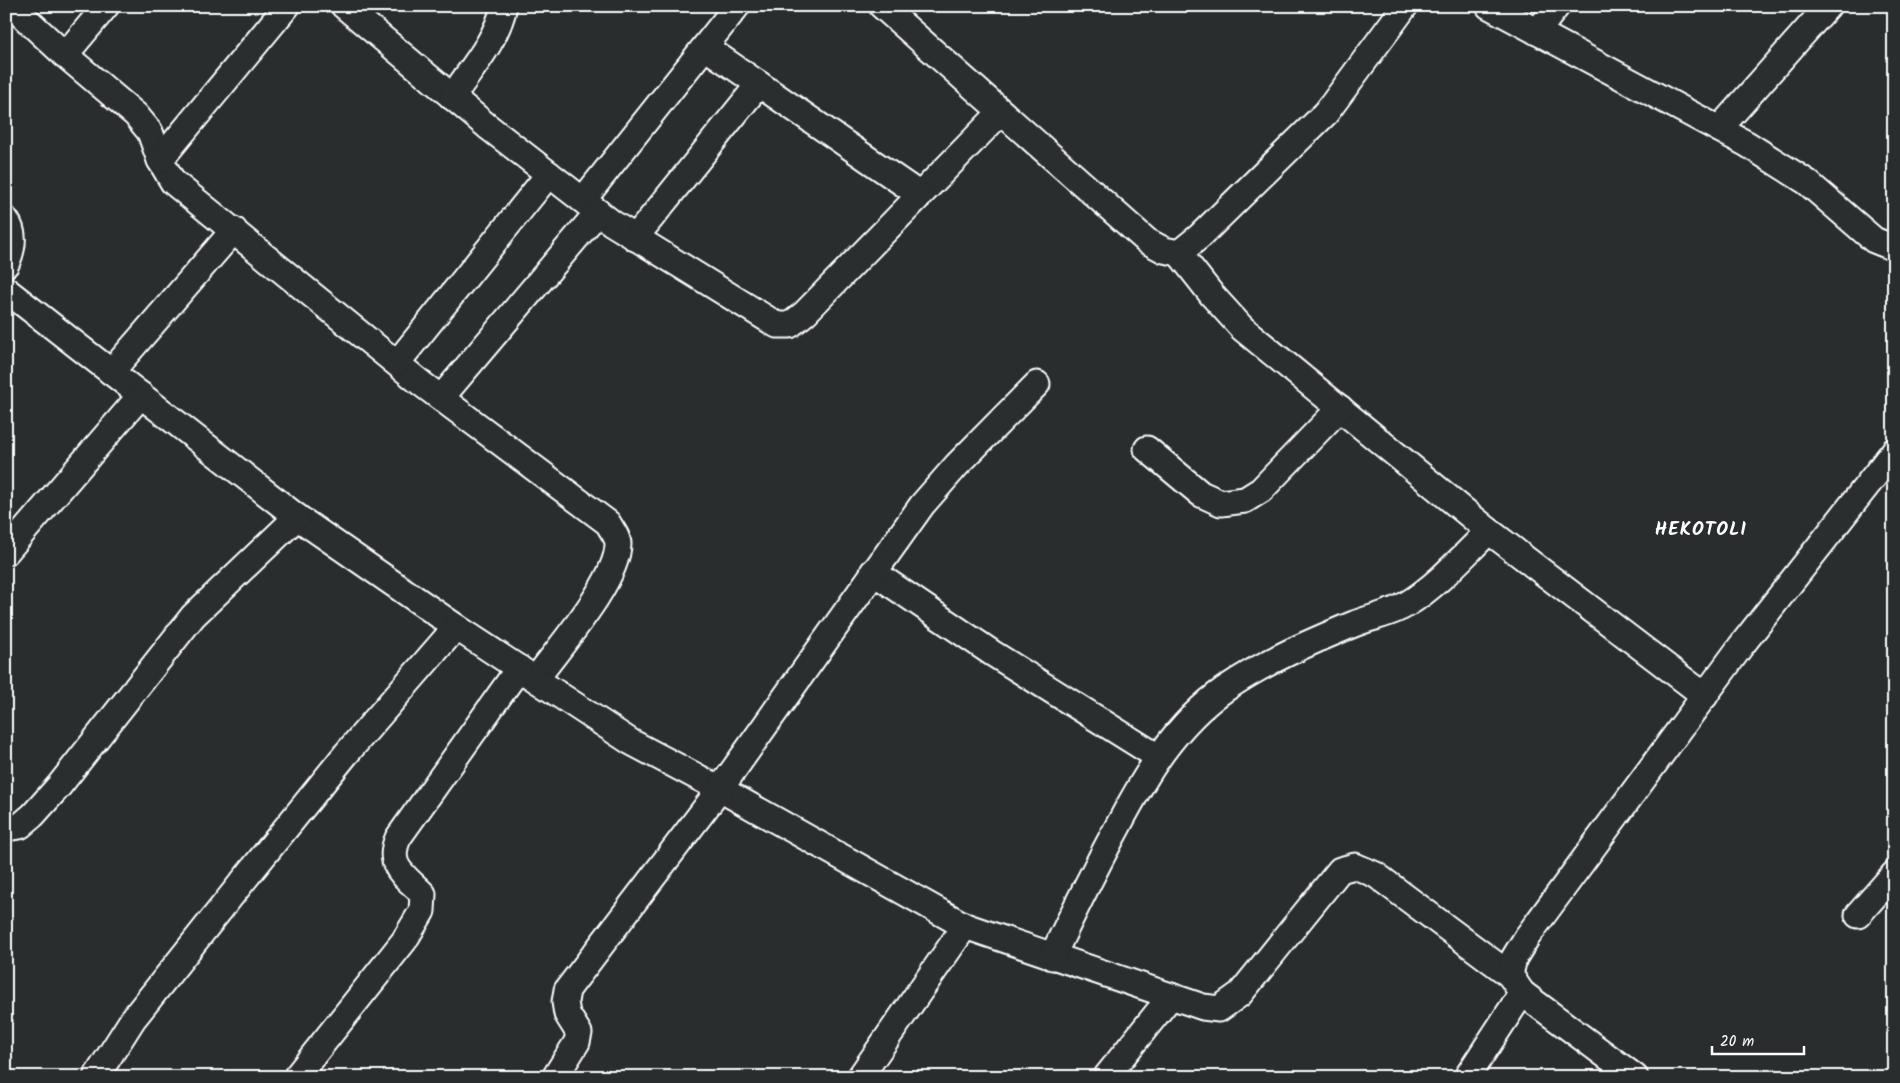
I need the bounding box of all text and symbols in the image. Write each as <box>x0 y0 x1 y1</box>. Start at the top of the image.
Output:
district label: HEKOTOLI <box>1655 515 1747 545</box>
scale bar <box>1712 1023 1805 1055</box>
text: 20 m <box>1720 1030 1754 1054</box>

